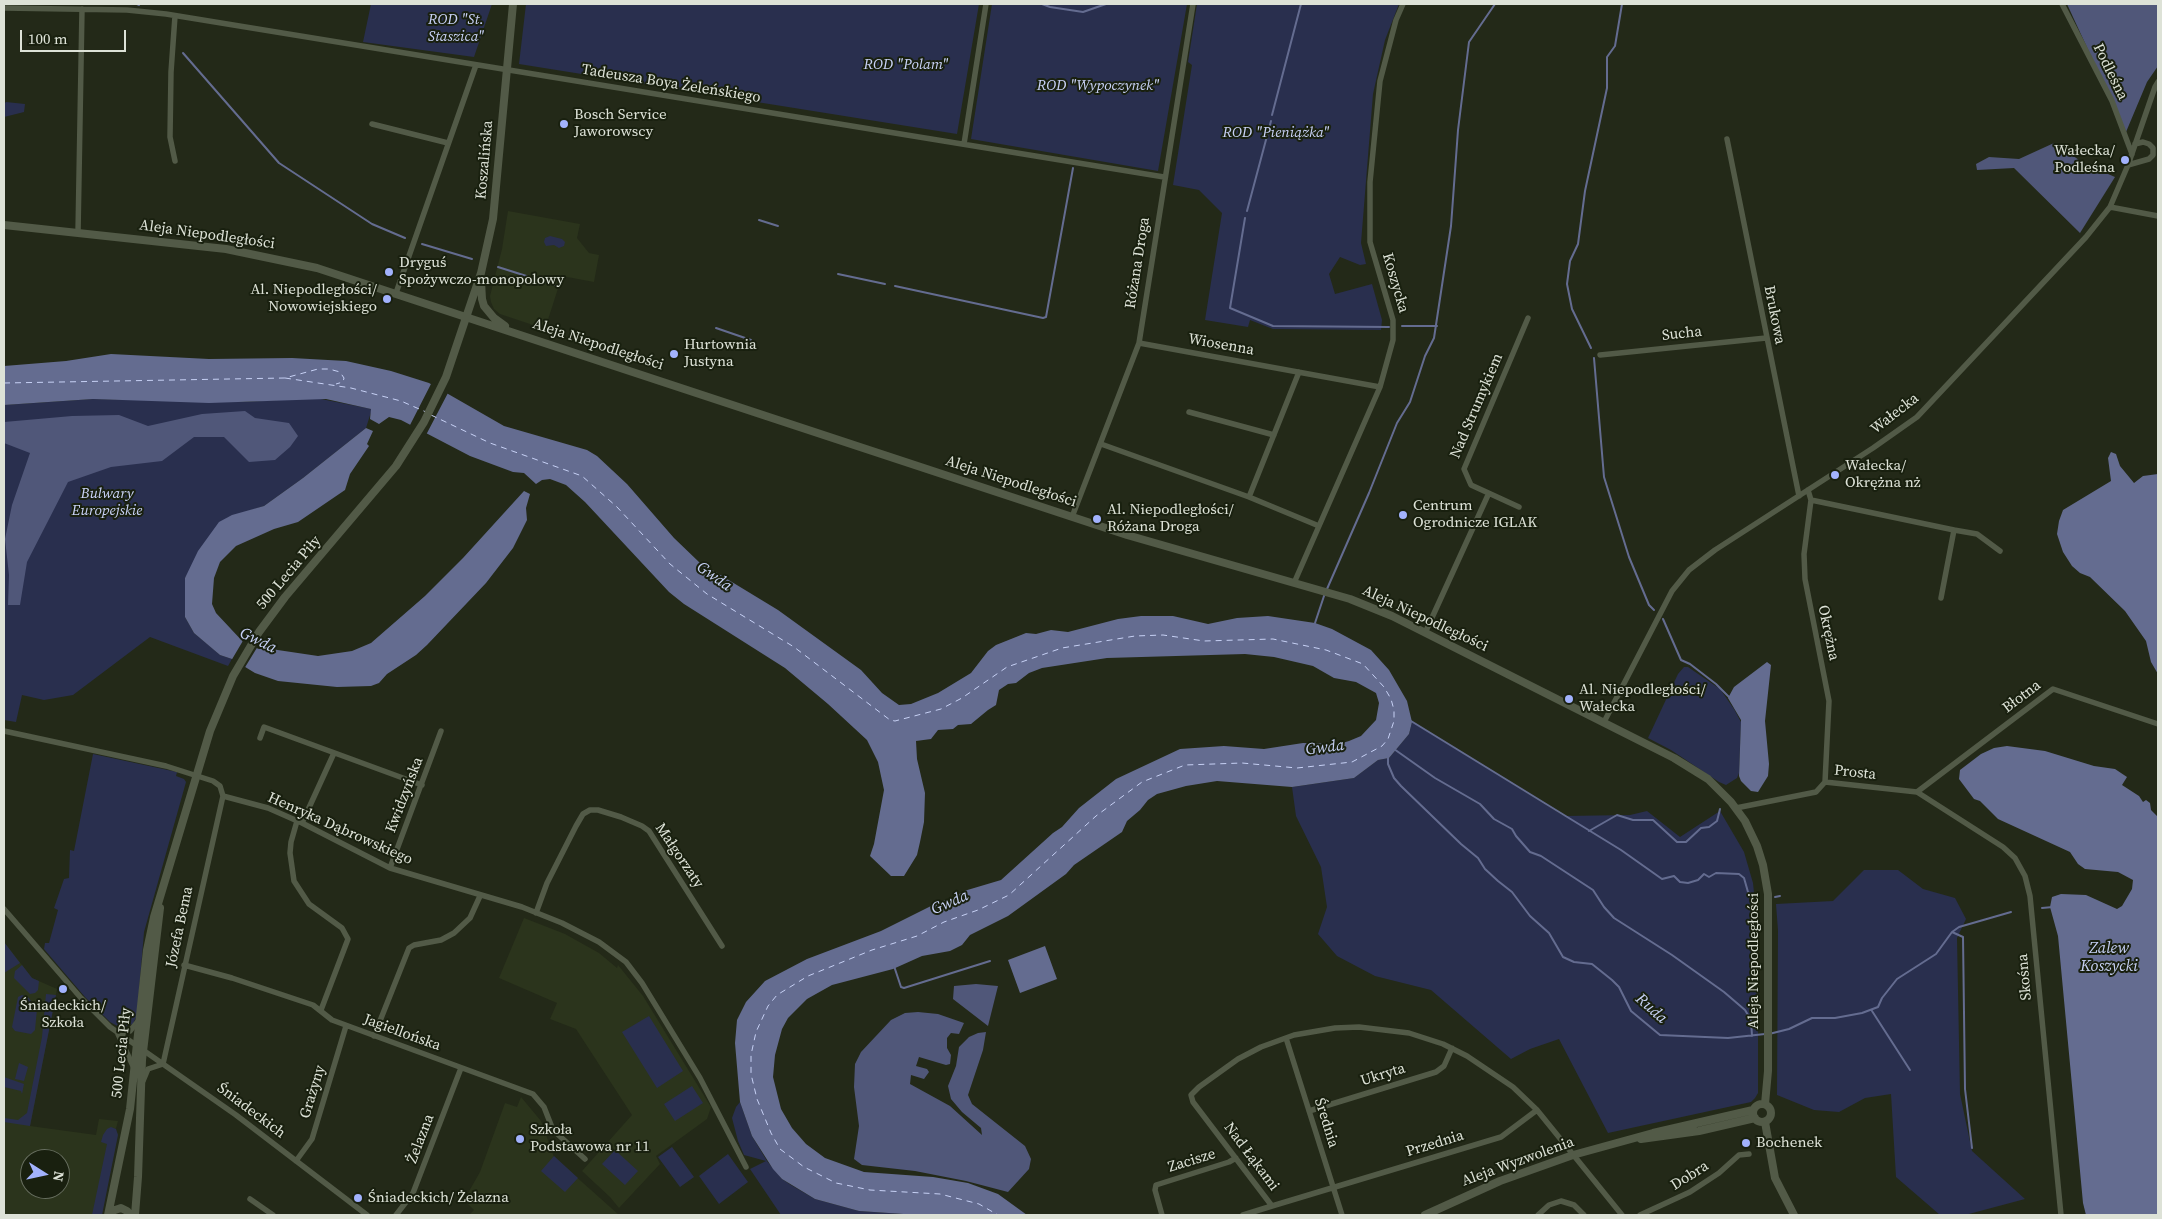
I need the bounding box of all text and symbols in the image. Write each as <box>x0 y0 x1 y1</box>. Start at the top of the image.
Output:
park label: ROD "St. Staszica" <box>428 11 484 46</box>
scale bar <box>22 20 129 52</box>
text: 100 m <box>28 28 68 49</box>
street label: Podleśna <box>2089 41 2131 103</box>
park label: ROD "Polam" <box>864 56 948 74</box>
street label: Tadeusza Boya Żeleńskiego <box>580 61 762 107</box>
park label: ROD "Wypoczynek" <box>1037 77 1159 95</box>
place label: Bosch Service Jaworowscy <box>574 106 667 141</box>
marker: Bosch Service Jaworowscy <box>558 118 570 130</box>
street label: Koszalińska <box>473 120 497 200</box>
park label: ROD "Pieniążka" <box>1223 124 1329 142</box>
place label: Wałecka/ Podleśna <box>2054 142 2115 177</box>
marker: Wałecka/ Podleśna <box>2119 154 2131 166</box>
street label: Różana Droga <box>1122 216 1154 310</box>
street label: Aleja Niepodległości <box>138 217 276 253</box>
street label: Koszycka <box>1378 251 1412 315</box>
place label: Dryguś Spożywczo-monopolowy <box>399 254 564 289</box>
marker: Dryguś Spożywczo-monopolowy <box>383 266 395 278</box>
place label: Al. Niepodległości/ Nowowiejskiego <box>250 281 377 316</box>
street label: Brukowa <box>1759 284 1789 346</box>
marker: Al. Niepodległości/ Nowowiejskiego <box>381 293 393 305</box>
street label: Aleja Niepodległości <box>530 315 666 375</box>
street label: Sucha <box>1661 323 1703 345</box>
street label: Wiosenna <box>1187 330 1255 360</box>
place label: Hurtownia Justyna <box>684 336 757 371</box>
marker: Hurtownia Justyna <box>668 348 680 360</box>
street label: Nad Strumykiem <box>1447 351 1507 461</box>
street label: Wałecka <box>1867 390 1923 438</box>
street label: Aleja Niepodległości <box>943 452 1079 512</box>
place label: Wałecka/ Okrężna nż <box>1845 457 1921 492</box>
marker: Wałecka/ Okrężna nż <box>1829 469 1841 481</box>
park label: Bulwary Europejskie <box>72 485 142 520</box>
place label: Centrum Ogrodnicze IGLAK <box>1413 497 1537 532</box>
place label: Al. Niepodległości/ Różana Droga <box>1107 501 1234 536</box>
marker: Centrum Ogrodnicze IGLAK <box>1397 509 1409 521</box>
marker: Al. Niepodległości/ Różana Droga <box>1091 513 1103 525</box>
street label: 500 Lecia Piły <box>253 532 325 614</box>
water label: Gwda <box>693 558 735 596</box>
street label: Aleja Niepodległości <box>1359 582 1491 656</box>
street label: Okrężna <box>1813 604 1843 662</box>
water label: Gwda <box>236 624 280 658</box>
street label: Błotna <box>1999 677 2045 717</box>
place label: Al. Niepodległości/ Wałecka <box>1579 681 1706 716</box>
marker: Al. Niepodległości/ Wałecka <box>1563 693 1575 705</box>
water label: Gwda <box>1305 736 1345 760</box>
street label: Kwidzyńska <box>382 755 428 835</box>
street label: Prosta <box>1833 762 1877 784</box>
street label: Henryka Dąbrowskiego <box>265 789 415 869</box>
street label: Małgorzaty <box>651 820 707 892</box>
street label: Józefa Bema <box>163 885 197 969</box>
water label: Gwda <box>928 886 972 920</box>
street label: Aleja Niepodległości <box>1745 893 1763 1029</box>
water label: Zalew Koszycki <box>2080 939 2138 977</box>
street label: Skośna <box>2014 953 2036 1001</box>
marker: Śniadeckich/ Szkoła <box>57 983 69 995</box>
water label: Ruda <box>1631 990 1671 1028</box>
place label: Śniadeckich/ Szkoła <box>20 997 106 1032</box>
street label: 500 Lecia Piły <box>108 1007 136 1099</box>
street label: Jagiellońska <box>361 1011 443 1055</box>
street label: Ukryta <box>1358 1060 1408 1090</box>
street label: Grażyny <box>296 1063 330 1121</box>
street label: Śniadeckich <box>213 1079 289 1143</box>
street label: Średnia <box>1310 1096 1342 1150</box>
street label: Żelazna <box>403 1112 439 1166</box>
street label: Nad Łąkami <box>1219 1119 1283 1195</box>
place label: Szkoła Podstawowa nr 11 <box>530 1121 650 1156</box>
street label: Przednia <box>1404 1127 1466 1161</box>
marker: Szkoła Podstawowa nr 11 <box>514 1133 526 1145</box>
street label: Aleja Wyzwolenia <box>1459 1133 1577 1191</box>
place label: Bochenek <box>1756 1134 1822 1152</box>
marker: Bochenek <box>1740 1137 1752 1149</box>
street label: Zacisze <box>1166 1145 1218 1177</box>
north arrow <box>20 1149 70 1199</box>
street label: Dobra <box>1668 1157 1712 1195</box>
text: N <box>48 1170 70 1183</box>
place label: Śniadeckich/ Żelazna <box>368 1189 509 1207</box>
marker: Śniadeckich/ Żelazna <box>352 1192 364 1204</box>

